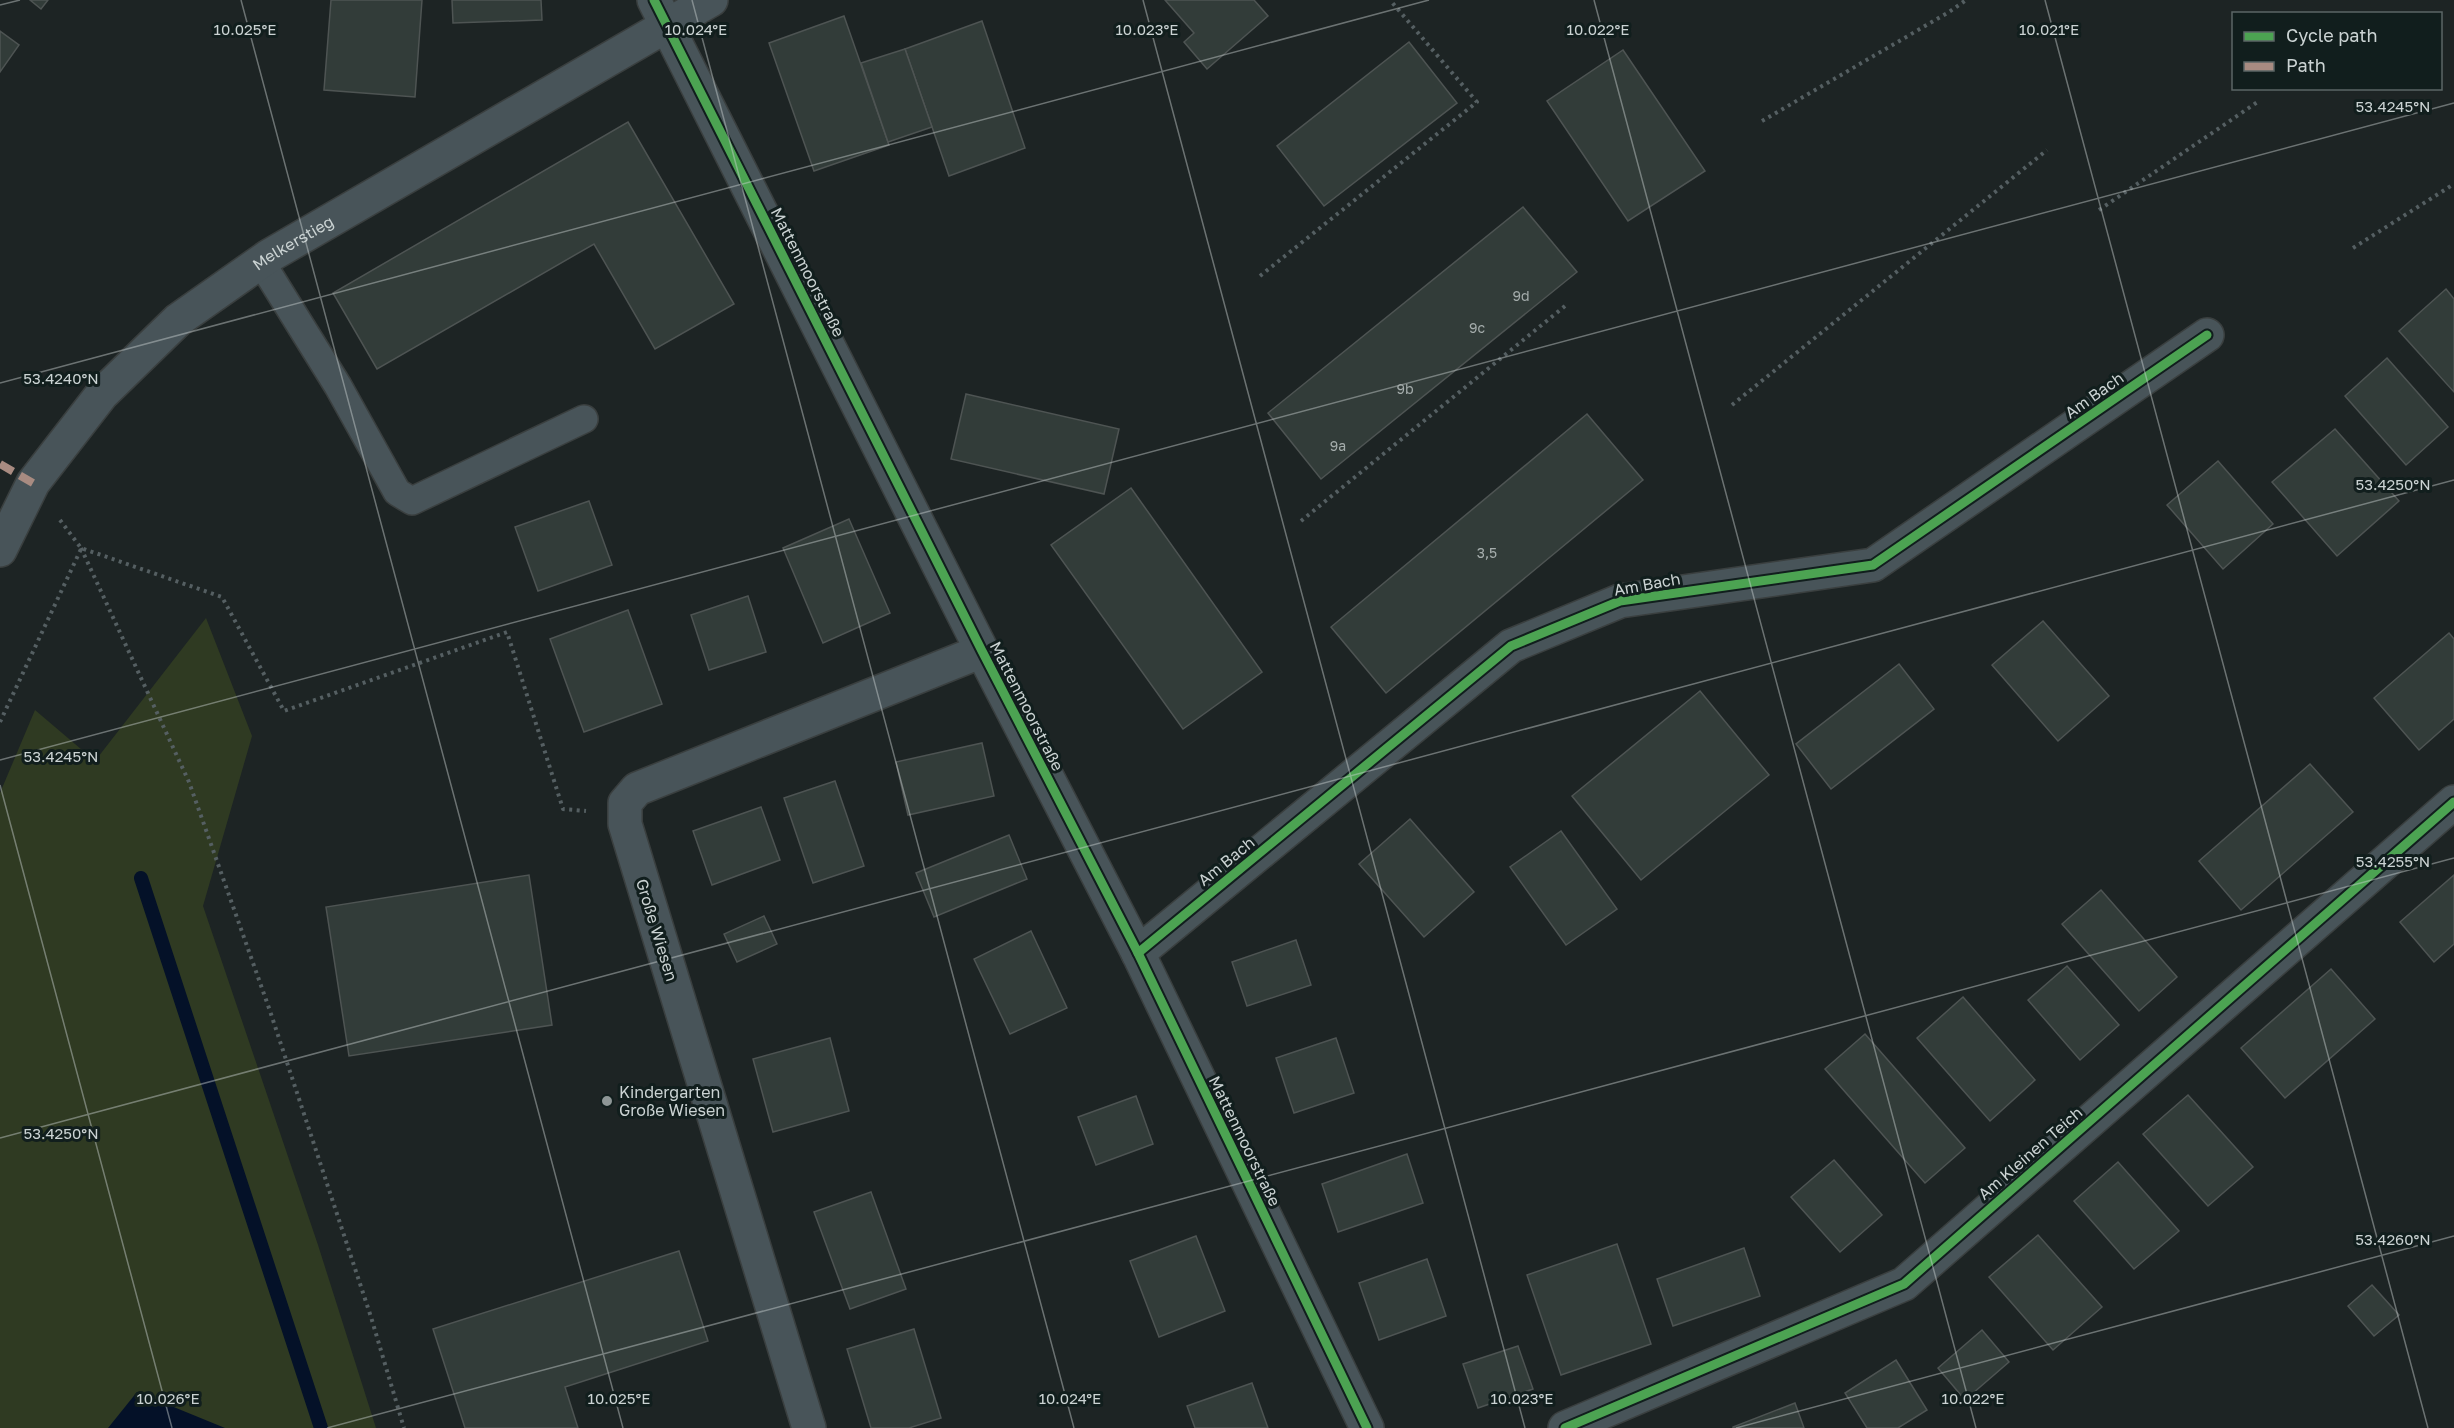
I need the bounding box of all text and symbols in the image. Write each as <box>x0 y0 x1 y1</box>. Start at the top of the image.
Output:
legend <box>2232 12 2442 90</box>
text: 10.025°E <box>214 20 276 38</box>
text: 10.024°E <box>665 20 727 38</box>
text: 10.023°E <box>1116 20 1178 38</box>
text: 10.022°E <box>1567 20 1629 38</box>
text: 10.021°E <box>2019 20 2079 38</box>
text: Cycle path <box>2286 24 2378 46</box>
text: Path <box>2286 54 2326 76</box>
text: 53.4245°N <box>2356 97 2430 115</box>
street label: Mattenmoorstraße <box>767 204 849 340</box>
street label: Melkerstieg <box>249 211 337 275</box>
house number: 9d <box>1512 287 1530 304</box>
house number: 9c <box>1469 319 1485 336</box>
street label: Am Bach <box>2061 368 2127 422</box>
text: 53.4240°N <box>23 369 99 387</box>
house number: 9b <box>1396 380 1414 397</box>
house number: 9a <box>1330 437 1346 454</box>
text: 53.4250°N <box>2355 475 2431 493</box>
house number: 3,5 <box>1477 544 1497 561</box>
street label: Am Bach <box>1612 568 1682 600</box>
street label: Mattenmoorstraße <box>986 638 1068 774</box>
text: 53.4245°N <box>24 747 98 765</box>
street label: Am Bach <box>1194 832 1258 890</box>
text: 53.4255°N <box>2356 852 2430 870</box>
street label: Große Wiesen <box>632 876 682 984</box>
street label: Mattenmoorstraße <box>1205 1073 1285 1209</box>
place label: Kindergarten Große Wiesen <box>619 1082 725 1120</box>
marker: Kindergarten Große Wiesen <box>600 1094 614 1108</box>
street label: Am Kleinen Teich <box>1974 1102 2086 1204</box>
text: 53.4250°N <box>23 1124 99 1142</box>
text: 53.4260°N <box>2355 1230 2431 1248</box>
text: 10.026°E <box>136 1389 200 1407</box>
text: 10.025°E <box>588 1389 650 1407</box>
text: 10.024°E <box>1039 1389 1101 1407</box>
text: 10.023°E <box>1491 1389 1553 1407</box>
text: 10.022°E <box>1942 1389 2004 1407</box>

